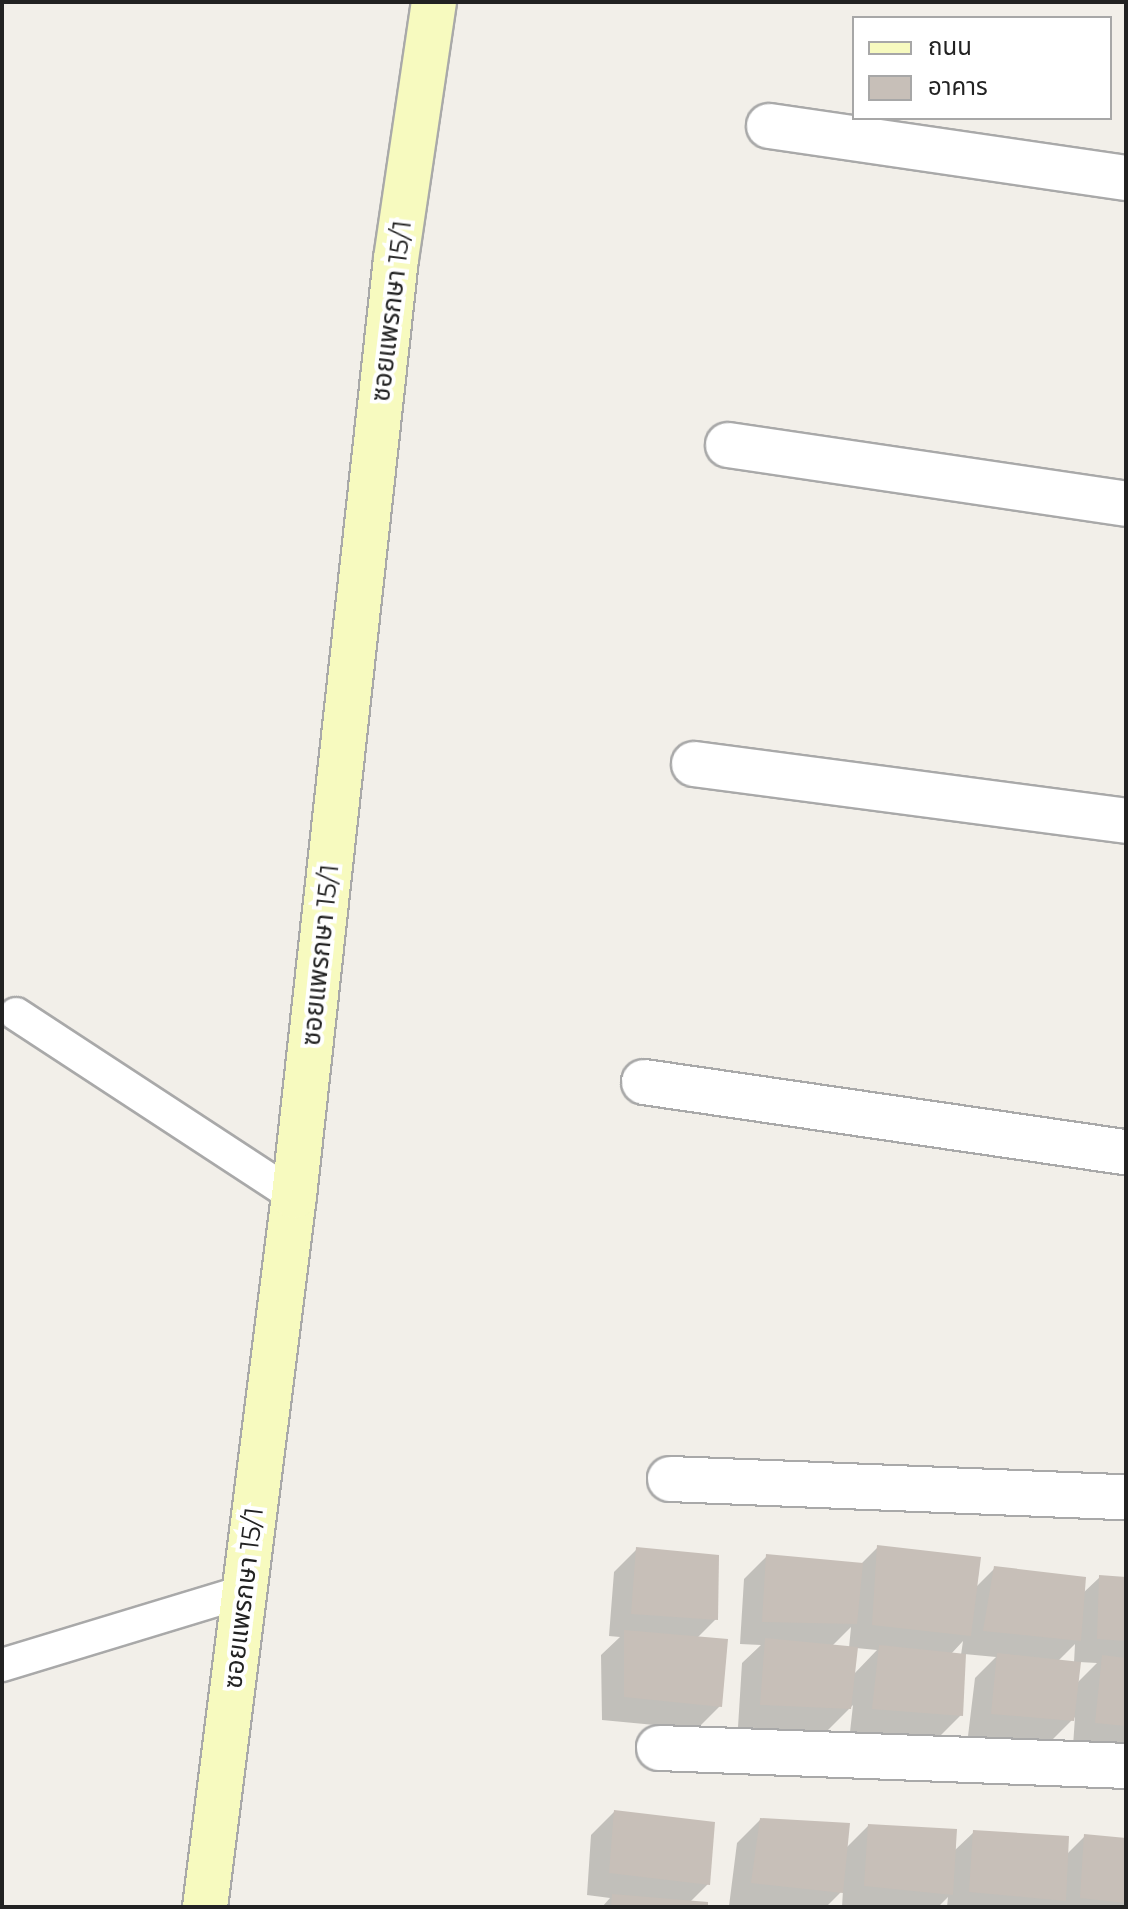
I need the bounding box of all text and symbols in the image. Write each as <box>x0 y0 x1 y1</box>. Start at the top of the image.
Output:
legend <box>852 16 1112 120</box>
text: ถนน <box>928 32 972 61</box>
text: อาคาร <box>928 72 988 101</box>
street label: ซอยแพรกษา 15/1 <box>365 219 419 403</box>
street label: ซอยแพรกษา 15/1 <box>296 863 346 1047</box>
street label: ซอยแพรกษา 15/1 <box>217 1506 271 1690</box>

